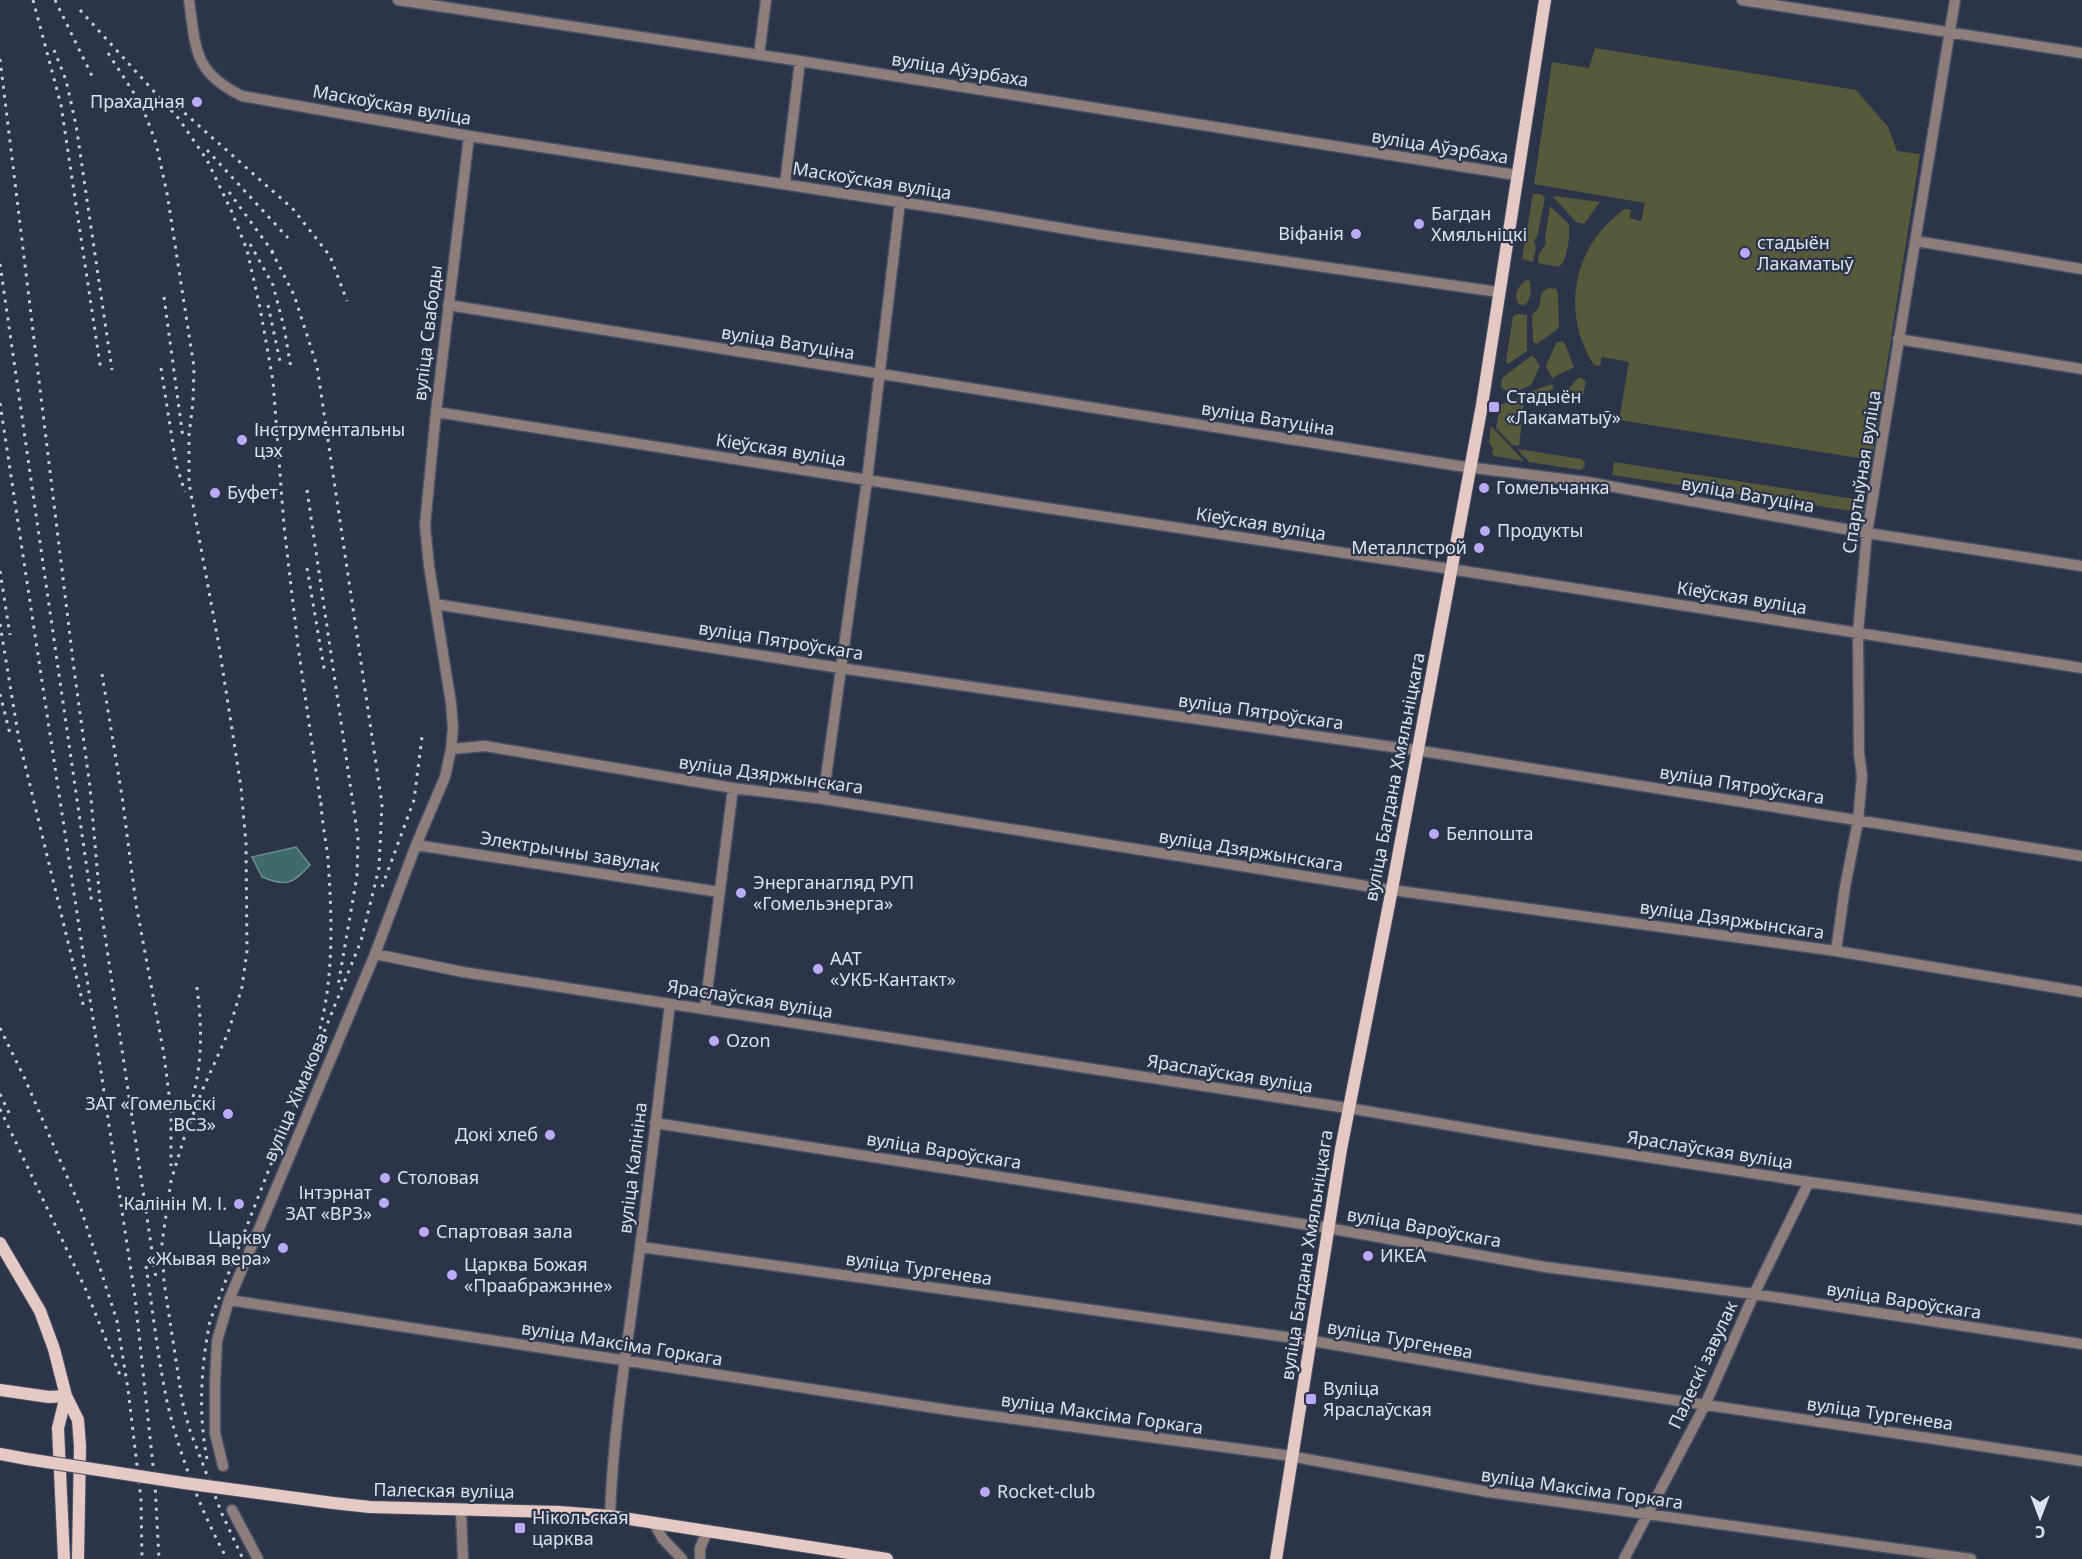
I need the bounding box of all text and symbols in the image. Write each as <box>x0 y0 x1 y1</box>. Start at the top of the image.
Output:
street label: вуліца Аўэрбаха <box>890 46 1030 92</box>
street label: Маскоўская вуліца <box>311 78 473 130</box>
place label: Прахадная <box>90 89 185 113</box>
marker: Прахадная <box>190 95 204 109</box>
street label: вуліца Аўэрбаха <box>1370 123 1510 169</box>
street label: Маскоўская вуліца <box>791 156 953 204</box>
place label: Багдан Хмяльніцкі <box>1431 201 1527 246</box>
marker: Багдан Хмяльніцкі <box>1412 217 1426 231</box>
place label: Віфанія <box>1278 221 1344 245</box>
marker: Віфанія <box>1349 227 1363 241</box>
place label: стадыён Лакаматыў <box>1757 230 1854 275</box>
marker: стадыён Лакаматыў <box>1738 246 1752 260</box>
street label: вуліца Свабоды <box>407 264 447 402</box>
street label: вуліца Ватуціна <box>720 320 857 364</box>
place label: Стадыён «Лакаматыў» <box>1506 384 1621 429</box>
street label: Спартыўная вуліца <box>1836 388 1886 555</box>
street label: вуліца Ватуціна <box>1200 396 1337 440</box>
marker: Стадыён «Лакаматыў» <box>1487 400 1501 414</box>
place label: Інструментальны цэх <box>254 417 405 462</box>
street label: Кіеўская вуліца <box>714 427 848 471</box>
marker: Інструментальны цэх <box>235 433 249 447</box>
street label: вуліца Ватуціна <box>1680 470 1817 518</box>
place label: Гомельчанка <box>1496 475 1609 499</box>
place label: Буфет <box>227 480 278 504</box>
marker: Гомельчанка <box>1477 481 1491 495</box>
marker: Буфет <box>208 486 222 500</box>
street label: Кіеўская вуліца <box>1194 501 1328 545</box>
place label: Продукты <box>1497 518 1583 542</box>
marker: Продукты <box>1478 524 1492 538</box>
place label: Металлстрой <box>1351 535 1467 559</box>
marker: Металлстрой <box>1472 541 1486 555</box>
street label: Кіеўская вуліца <box>1675 575 1809 619</box>
street label: вуліца Пятроўскага <box>697 615 865 665</box>
street label: вуліца Багдана Хмяльніцкага <box>1358 650 1430 903</box>
street label: вуліца Пятроўскага <box>1177 688 1345 734</box>
street label: вуліца Дзяржынскага <box>677 749 865 799</box>
street label: вуліца Пятроўскага <box>1658 759 1826 809</box>
place label: Белпошта <box>1446 821 1534 845</box>
street label: вуліца Дзяржынскага <box>1157 824 1345 876</box>
street label: Электрычны завулак <box>479 825 662 877</box>
marker: Белпошта <box>1427 827 1441 841</box>
place label: Энерганагляд РУП «Гомельэнерга» <box>753 870 914 915</box>
marker: Энерганагляд РУП «Гомельэнерга» <box>734 886 748 900</box>
street label: вуліца Дзяржынскага <box>1638 894 1826 944</box>
place label: ААТ «УКБ-Кантакт» <box>830 946 956 991</box>
marker: ААТ «УКБ-Кантакт» <box>811 962 825 976</box>
street label: Яраслаўская вуліца <box>665 973 835 1023</box>
street label: вуліца Хімакова <box>257 1028 333 1165</box>
place label: Ozon <box>726 1028 771 1052</box>
marker: Ozon <box>707 1034 721 1048</box>
street label: Яраслаўская вуліца <box>1145 1048 1315 1098</box>
place label: ЗАТ «Гомельскі ВСЗ» <box>85 1091 216 1136</box>
street label: вуліца Калініна <box>612 1101 652 1235</box>
marker: ЗАТ «Гомельскі ВСЗ» <box>221 1107 235 1121</box>
place label: Докі хлеб <box>455 1122 538 1146</box>
street label: Яраслаўская вуліца <box>1625 1124 1795 1174</box>
street label: вуліца Вароўскага <box>865 1126 1023 1174</box>
marker: Докі хлеб <box>543 1128 557 1142</box>
street label: вуліца Багдана Хмяльніцкага <box>1274 1128 1338 1382</box>
place label: Столовая <box>397 1165 479 1189</box>
marker: Столовая <box>378 1171 392 1185</box>
place label: Інтэрнат ЗАТ «ВРЗ» <box>285 1180 373 1225</box>
place label: Калінін М. І. <box>124 1191 227 1215</box>
marker: Інтэрнат ЗАТ «ВРЗ» <box>377 1196 391 1210</box>
marker: Калінін М. І. <box>232 1197 246 1211</box>
street label: вуліца Вароўскага <box>1345 1202 1503 1252</box>
place label: Спартовая зала <box>436 1219 573 1243</box>
place label: Царкву «Жывая вера» <box>146 1225 272 1270</box>
marker: Спартовая зала <box>417 1225 431 1239</box>
marker: Царкву «Жывая вера» <box>276 1241 290 1255</box>
place label: ИКЕА <box>1380 1243 1427 1267</box>
street label: вуліца Тургенева <box>844 1246 994 1290</box>
marker: ИКЕА <box>1361 1249 1375 1263</box>
place label: Царква Божая «Праабражэнне» <box>464 1252 612 1297</box>
marker: Царква Божая «Праабражэнне» <box>445 1268 459 1282</box>
street label: вуліца Вароўскага <box>1825 1276 1983 1324</box>
street label: Палескі завулак <box>1662 1296 1742 1432</box>
street label: вуліца Тургенева <box>1325 1314 1475 1364</box>
street label: вуліца Максіма Горкага <box>520 1315 725 1371</box>
place label: Вуліца Яраслаўская <box>1323 1376 1432 1421</box>
street label: вуліца Максіма Горкага <box>1000 1387 1205 1439</box>
street label: вуліца Тургенева <box>1805 1391 1955 1435</box>
marker: Вуліца Яраслаўская <box>1304 1392 1318 1406</box>
street label: вуліца Максіма Горкага <box>1480 1462 1685 1514</box>
street label: Палеская вуліца <box>373 1477 515 1503</box>
place label: Rocket-club <box>997 1479 1095 1503</box>
marker: Rocket-club <box>978 1485 992 1499</box>
north arrow <box>2010 1487 2070 1547</box>
place label: Нікольская царква <box>532 1505 629 1550</box>
marker: Нікольская царква <box>513 1521 527 1535</box>
text: С <box>2035 1521 2045 1543</box>

